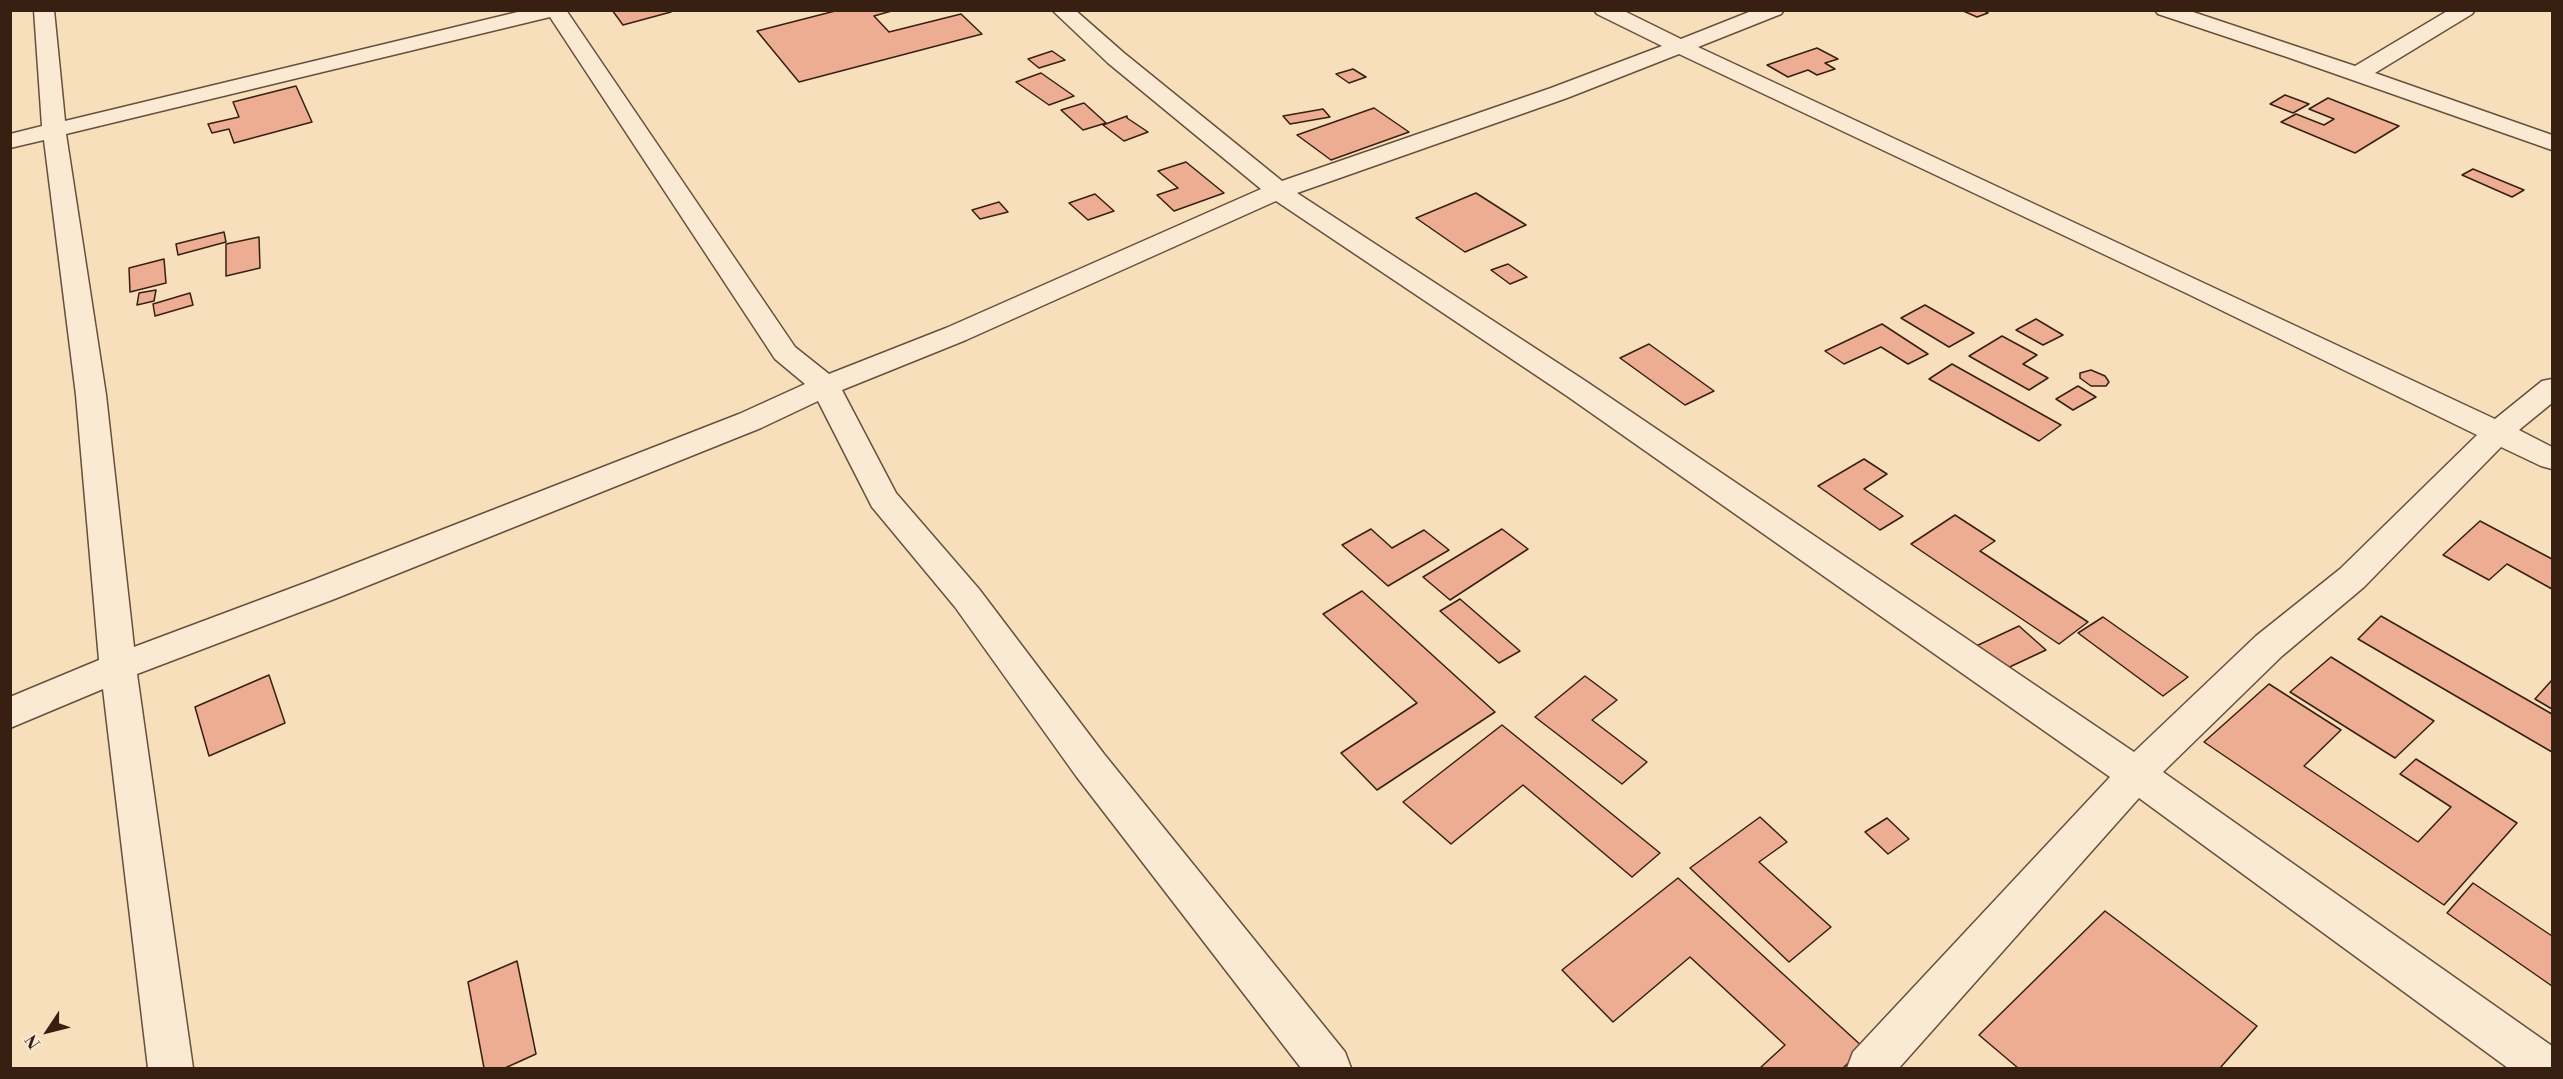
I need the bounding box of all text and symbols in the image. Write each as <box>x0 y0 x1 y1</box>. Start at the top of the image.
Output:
north arrow <box>18 1001 78 1061</box>
text: N <box>21 1030 45 1052</box>

